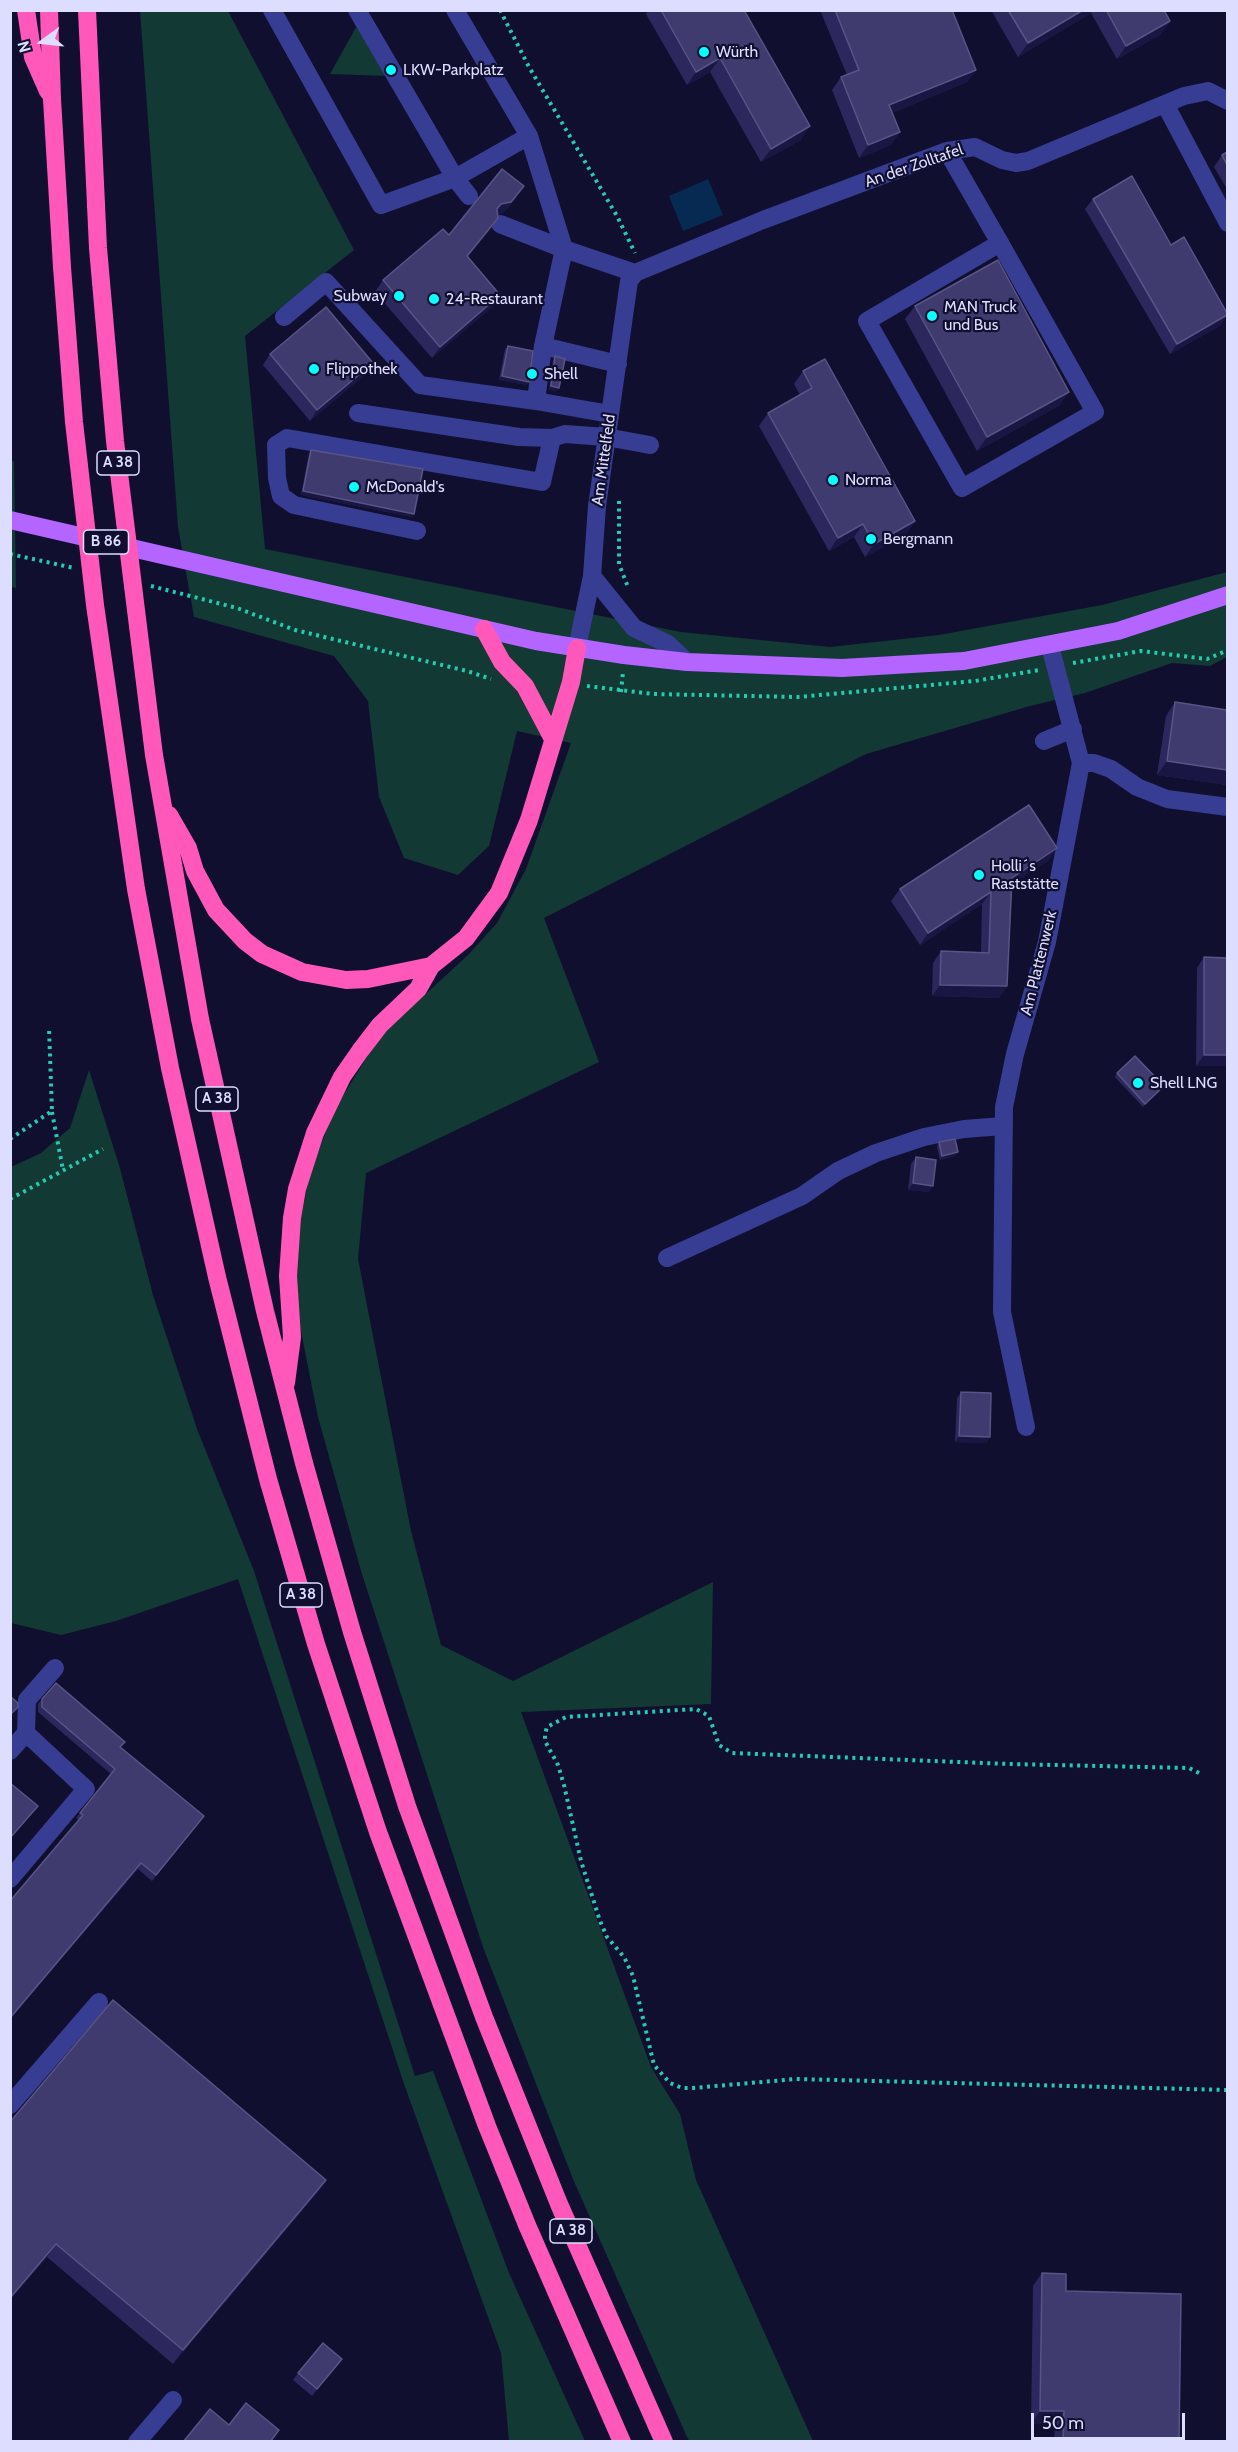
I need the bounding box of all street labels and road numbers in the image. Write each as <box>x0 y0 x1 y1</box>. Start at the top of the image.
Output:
street label: An der Zolltafel <box>862 140 966 192</box>
street label: Am Mittelfeld <box>588 413 620 507</box>
road number: A 38 <box>97 451 139 475</box>
road number: B 86 <box>84 530 128 554</box>
street label: Am Plattenwerk <box>1017 909 1061 1017</box>
road number: A 38 <box>196 1087 238 1111</box>
road number: A 38 <box>280 1583 322 1607</box>
road number: A 38 <box>550 2219 592 2243</box>

